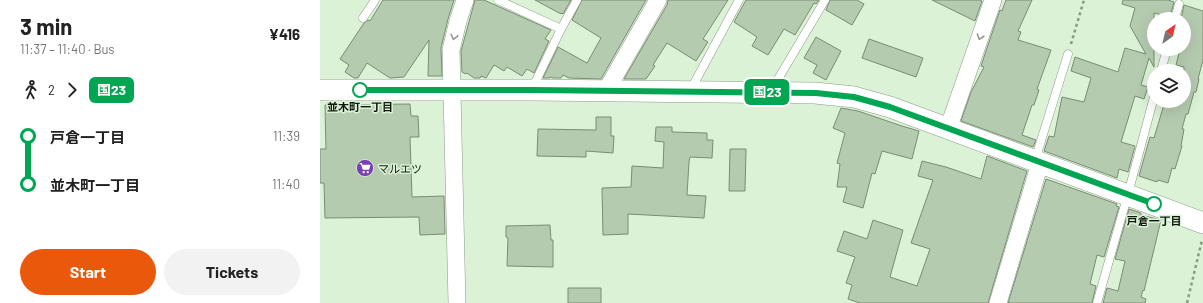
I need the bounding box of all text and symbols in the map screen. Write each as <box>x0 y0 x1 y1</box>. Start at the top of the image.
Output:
north arrow <box>1147 12 1191 56</box>
map controls <box>1147 12 1191 108</box>
text: 3 min <box>20 13 72 39</box>
text: ¥416 <box>269 25 300 43</box>
one-way arrow <box>976 33 985 40</box>
one-way arrow <box>450 34 458 40</box>
text: 11:37 – 11:40 · Bus <box>20 41 115 57</box>
button: layers <box>1147 64 1191 108</box>
icon: walk <box>20 79 42 101</box>
icon: forward <box>61 79 83 101</box>
line badge: 国23 <box>744 79 790 105</box>
text: 国23 <box>97 81 126 98</box>
text: 2 <box>48 82 55 98</box>
marker: 並木町一丁目 <box>352 82 368 98</box>
text: 国23 <box>752 83 782 100</box>
place label: 並木町一丁目 <box>327 100 393 113</box>
text: 戸倉一丁目 <box>50 128 125 146</box>
text: 11:39 <box>273 128 300 144</box>
supermarket icon: マルエツ <box>355 158 375 178</box>
place label: マルエツ <box>378 162 422 175</box>
text: 並木町一丁目 <box>50 176 140 194</box>
text: 11:40 <box>272 176 300 192</box>
marker: 戸倉一丁目 <box>1146 196 1162 212</box>
place label: 戸倉一丁目 <box>1127 214 1182 227</box>
button: Start <box>20 249 156 295</box>
button: Tickets <box>164 249 300 295</box>

